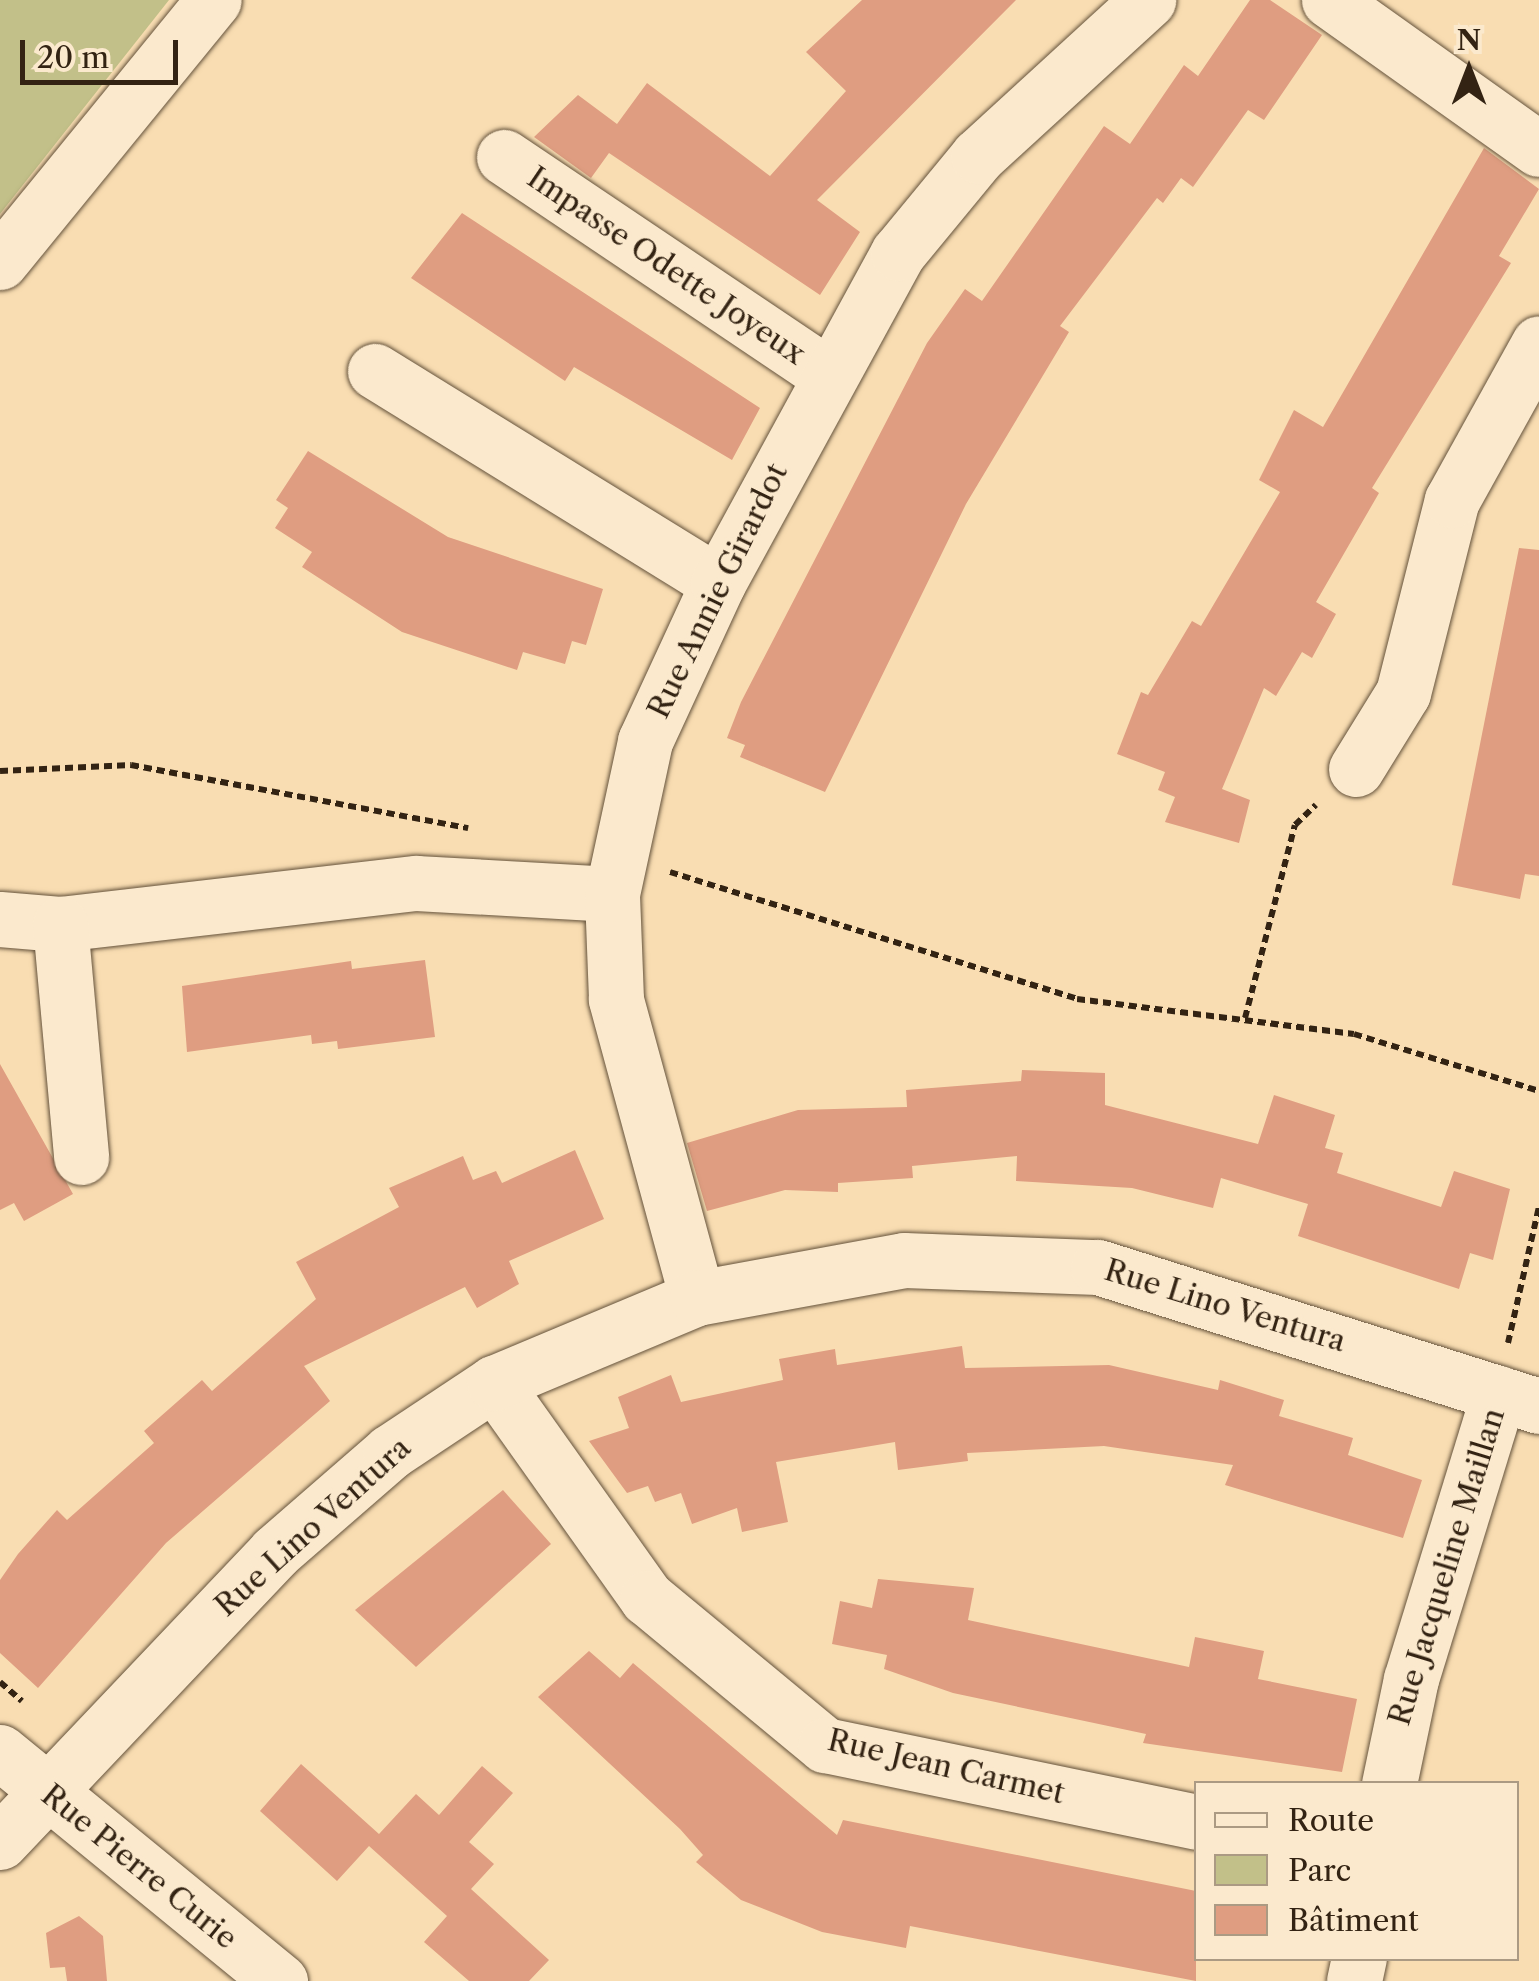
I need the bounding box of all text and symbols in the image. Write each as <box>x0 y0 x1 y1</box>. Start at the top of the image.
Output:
scale bar <box>25 20 182 82</box>
north arrow <box>1419 20 1519 120</box>
text: N <box>1457 23 1481 57</box>
text: 20 m <box>37 39 109 76</box>
street label: Impasse Odette Joyeux <box>520 160 812 372</box>
street label: Rue Annie Girardot <box>640 457 796 725</box>
street label: Rue Lino Ventura <box>1100 1252 1350 1360</box>
street label: Rue Jacqueline Maillan <box>1382 1404 1512 1730</box>
street label: Rue Lino Ventura <box>208 1430 418 1624</box>
street label: Rue Jean Carmet <box>824 1722 1068 1812</box>
street label: Rue Pierre Curie <box>34 1777 244 1957</box>
legend <box>1194 1781 1519 1961</box>
text: Route <box>1288 1802 1374 1839</box>
text: Parc <box>1288 1852 1351 1889</box>
text: Bâtiment <box>1288 1902 1419 1939</box>

